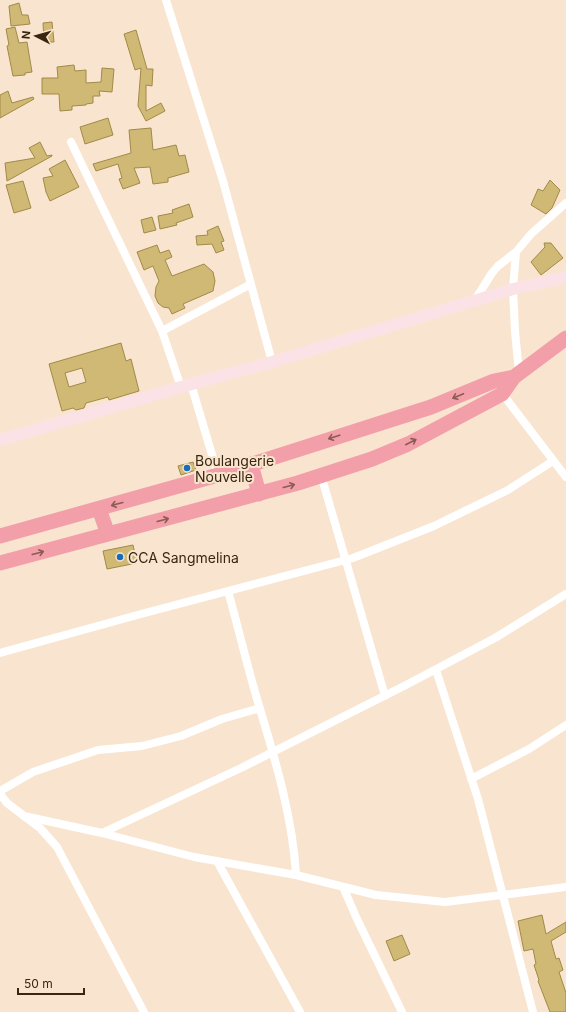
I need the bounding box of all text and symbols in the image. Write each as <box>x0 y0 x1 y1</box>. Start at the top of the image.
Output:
north arrow <box>16 16 56 56</box>
text: N <box>19 30 33 40</box>
one-way arrow <box>452 393 464 400</box>
one-way arrow <box>328 434 341 441</box>
one-way arrow <box>405 438 417 445</box>
place label: Boulangerie Nouvelle <box>195 452 274 485</box>
marker: Boulangerie Nouvelle <box>182 463 192 473</box>
one-way arrow <box>282 481 295 489</box>
one-way arrow <box>110 501 123 508</box>
one-way arrow <box>156 515 169 523</box>
one-way arrow <box>31 549 44 556</box>
place label: CCA Sangmelina <box>128 549 239 566</box>
marker: CCA Sangmelina <box>115 552 125 562</box>
scale bar <box>18 970 84 996</box>
text: 50 m <box>24 976 53 991</box>

